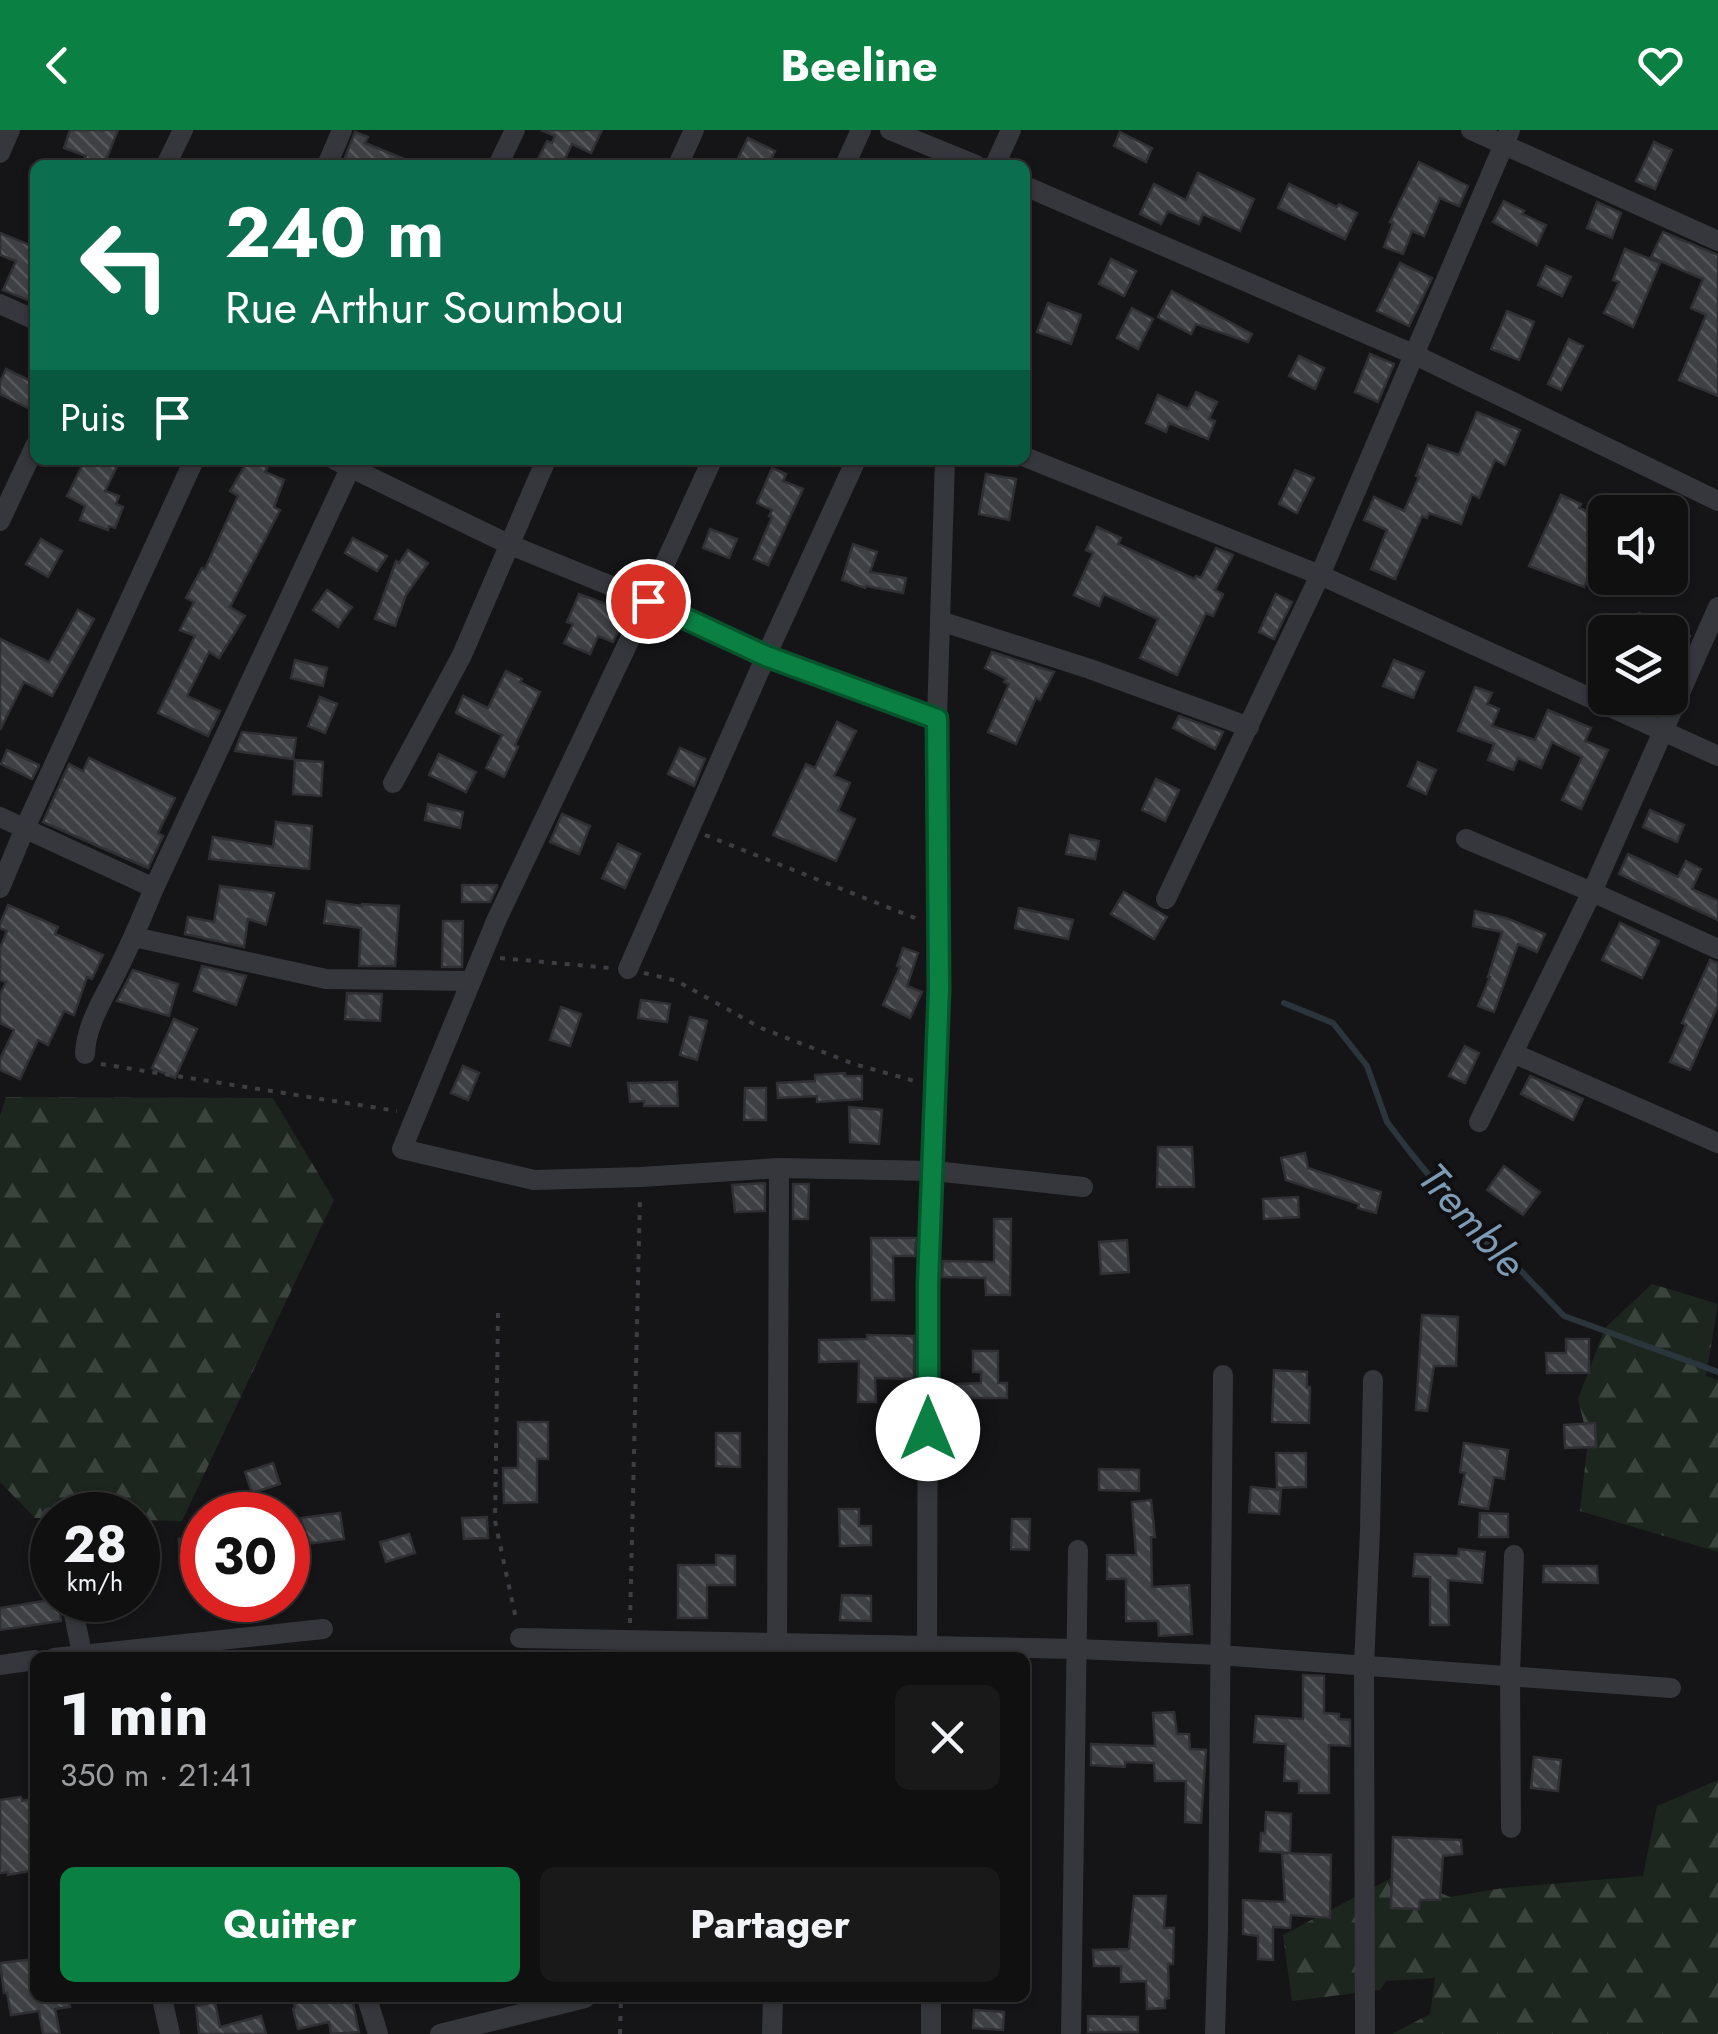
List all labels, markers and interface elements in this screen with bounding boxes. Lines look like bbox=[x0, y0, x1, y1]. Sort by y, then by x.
text: Beeline bbox=[780, 33, 938, 98]
icon: back bbox=[30, 38, 85, 93]
icon: heart bbox=[1633, 38, 1688, 93]
text: 240 m bbox=[225, 182, 445, 283]
icon: left bbox=[60, 200, 190, 330]
text: Rue Arthur Soumbou bbox=[225, 275, 624, 340]
text: Puis bbox=[60, 390, 125, 445]
icon: arrive bbox=[145, 390, 200, 445]
map controls bbox=[1588, 495, 1688, 715]
button: sound bbox=[1588, 495, 1688, 595]
pin bbox=[606, 559, 691, 644]
icon: arrive bbox=[621, 574, 676, 629]
button: layers bbox=[1588, 615, 1688, 715]
water label: Tremble bbox=[1404, 1149, 1540, 1291]
position arrow bbox=[876, 1377, 980, 1481]
speed limit sign: 30 bbox=[180, 1492, 310, 1622]
text: 28 bbox=[63, 1508, 127, 1581]
text: km/h bbox=[67, 1564, 123, 1600]
text: 1 min bbox=[60, 1671, 209, 1758]
button: close bbox=[895, 1685, 1000, 1790]
text: 350 m · 21:41 bbox=[60, 1752, 253, 1798]
button: Quitter bbox=[60, 1867, 520, 1982]
button: Partager bbox=[540, 1867, 1000, 1982]

